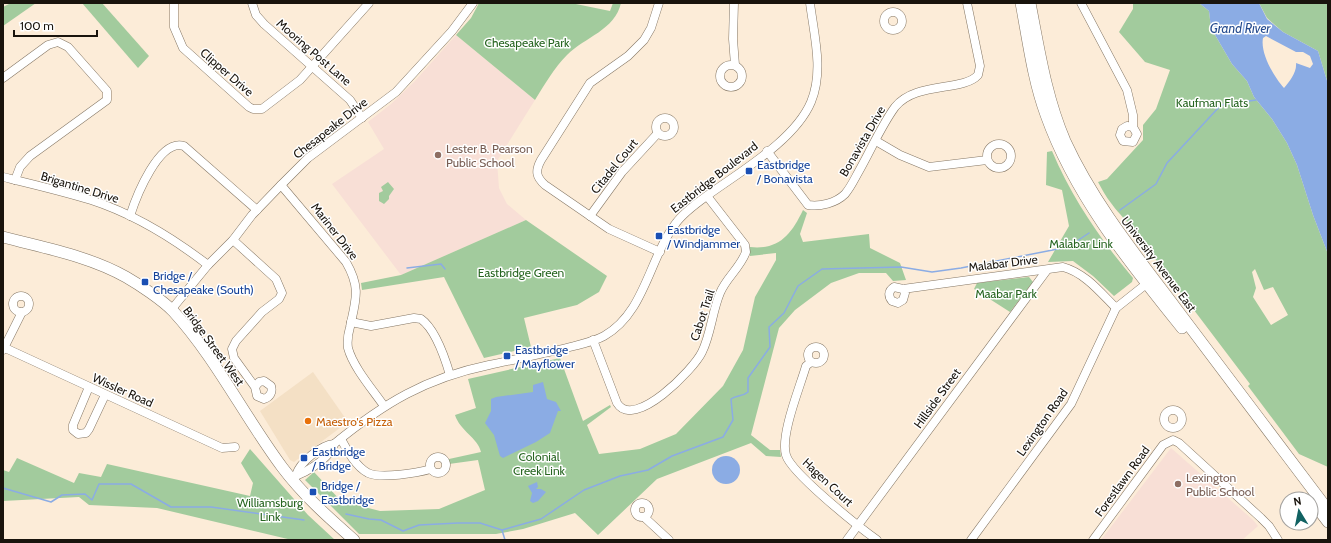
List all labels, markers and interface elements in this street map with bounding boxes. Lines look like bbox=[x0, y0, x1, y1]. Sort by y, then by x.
scale bar bbox=[14, 12, 97, 38]
street label: Mooring Post Lane bbox=[274, 15, 354, 89]
text: 100 m bbox=[20, 18, 54, 33]
water label: Grand River bbox=[1210, 20, 1271, 36]
park label: Chesapeake Park bbox=[485, 35, 570, 50]
street label: Clipper Drive bbox=[197, 45, 257, 99]
street label: Chesapeake Drive bbox=[290, 94, 370, 162]
park label: Kaufman Flats bbox=[1176, 95, 1248, 110]
street label: Bonavista Drive bbox=[836, 103, 888, 179]
street label: Citadel Court bbox=[587, 135, 641, 197]
street label: Eastbridge Boulevard bbox=[667, 138, 761, 216]
place label: Lester B. Pearson Public School bbox=[446, 141, 533, 170]
marker: Lester B. Pearson Public School bbox=[433, 150, 443, 160]
place label: Eastbridge / Bonavista bbox=[756, 157, 813, 186]
marker: Eastbridge / Bonavista bbox=[744, 166, 754, 176]
street label: Brigantine Drive bbox=[39, 168, 121, 206]
street label: Mariner Drive bbox=[308, 200, 362, 262]
street label: University Avenue East bbox=[1118, 213, 1200, 315]
place label: Eastbridge / Windjammer bbox=[666, 222, 740, 251]
marker: Eastbridge / Windjammer bbox=[654, 231, 664, 241]
park label: Malabar Link bbox=[1049, 236, 1113, 251]
street label: Malabar Drive bbox=[967, 251, 1039, 275]
park label: Eastbridge Green bbox=[478, 265, 565, 280]
place label: Bridge / Chesapeake (South) bbox=[153, 268, 254, 297]
marker: Bridge / Chesapeake (South) bbox=[140, 277, 150, 287]
park label: Maabar Park bbox=[975, 286, 1037, 301]
street label: Cabot Trail bbox=[687, 287, 717, 343]
street label: Bridge Street West bbox=[180, 303, 248, 389]
place label: Eastbridge / Mayflower bbox=[514, 342, 575, 371]
marker: Eastbridge / Mayflower bbox=[502, 351, 512, 361]
street label: Hillside Street bbox=[910, 365, 964, 431]
street label: Wissler Road bbox=[90, 370, 156, 410]
street label: Lexington Road bbox=[1013, 385, 1071, 459]
place label: Maestro's Pizza bbox=[316, 414, 393, 429]
marker: Maestro's Pizza bbox=[303, 416, 313, 426]
street label: Forestlawn Road bbox=[1091, 443, 1153, 519]
place label: Eastbridge / Bridge bbox=[311, 444, 365, 473]
park label: Colonial Creek Link bbox=[513, 449, 566, 478]
marker: Eastbridge / Bridge bbox=[299, 453, 309, 463]
street label: Hagen Court bbox=[800, 455, 856, 509]
place label: Lexington Public School bbox=[1186, 470, 1254, 499]
place label: Bridge / Eastbridge bbox=[321, 478, 374, 507]
marker: Lexington Public School bbox=[1173, 479, 1183, 489]
marker: Bridge / Eastbridge bbox=[308, 487, 318, 497]
north arrow bbox=[1279, 491, 1319, 531]
text: N bbox=[1292, 494, 1302, 509]
park label: Williamsburg Link bbox=[237, 495, 304, 524]

